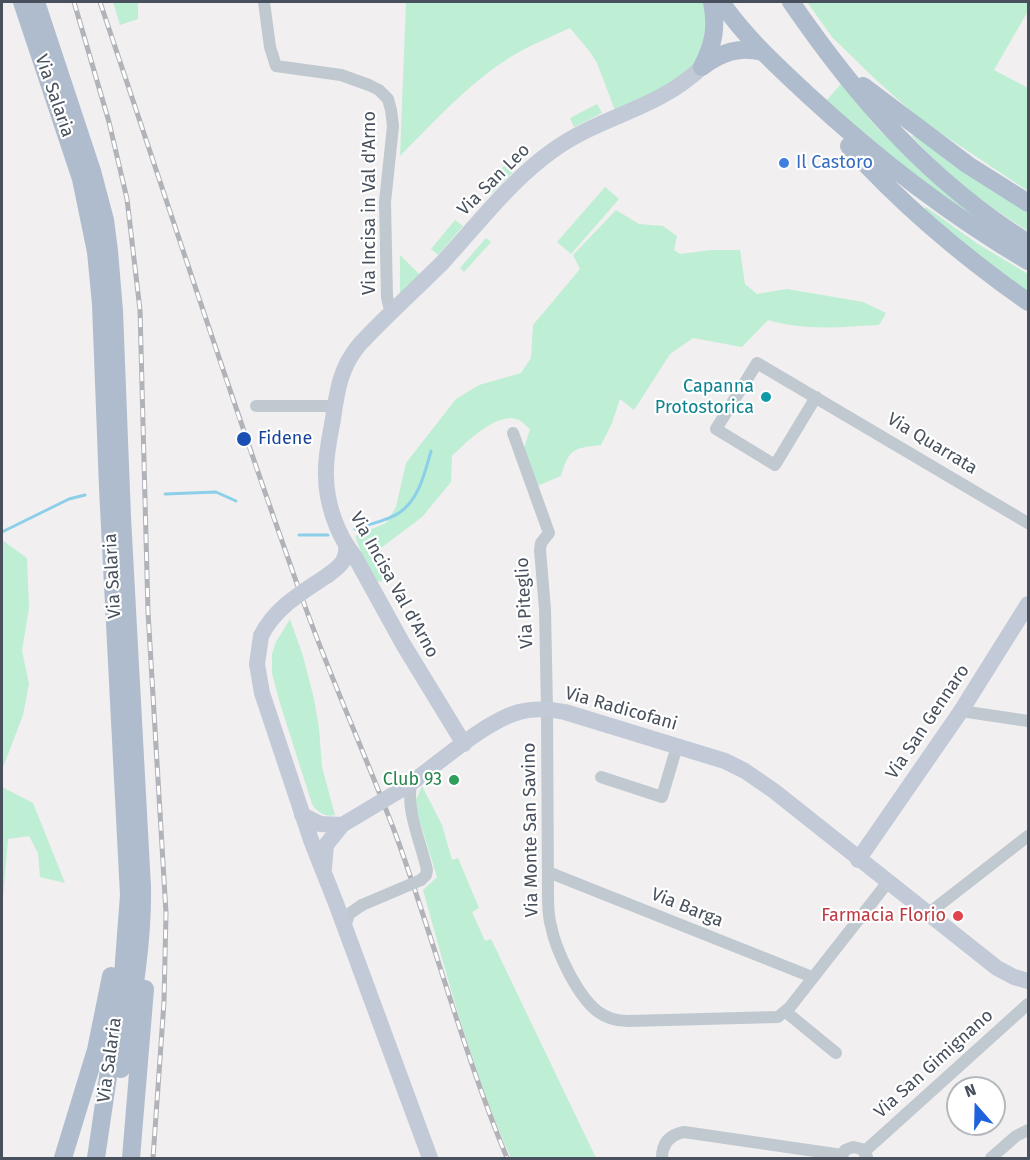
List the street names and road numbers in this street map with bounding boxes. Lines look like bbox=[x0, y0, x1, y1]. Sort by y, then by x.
street label: Via Salaria bbox=[30, 52, 78, 140]
street label: Via Incisa in Val d'Arno bbox=[359, 111, 381, 295]
street label: Via San Leo bbox=[453, 139, 535, 221]
street label: Via Quarrata bbox=[883, 409, 981, 479]
street label: Via Incisa Val d'Arno bbox=[345, 508, 443, 662]
street label: Via Salaria bbox=[100, 533, 126, 619]
street label: Via Piteglio bbox=[512, 557, 538, 649]
street label: Via San Gennaro bbox=[882, 661, 974, 783]
street label: Via Radicofani bbox=[562, 683, 680, 735]
street label: Via Monte San Savino bbox=[519, 742, 543, 918]
street label: Via Barga bbox=[648, 884, 726, 932]
street label: Via San Gimignano bbox=[870, 1005, 998, 1123]
street label: Via Salaria bbox=[93, 1016, 127, 1104]

